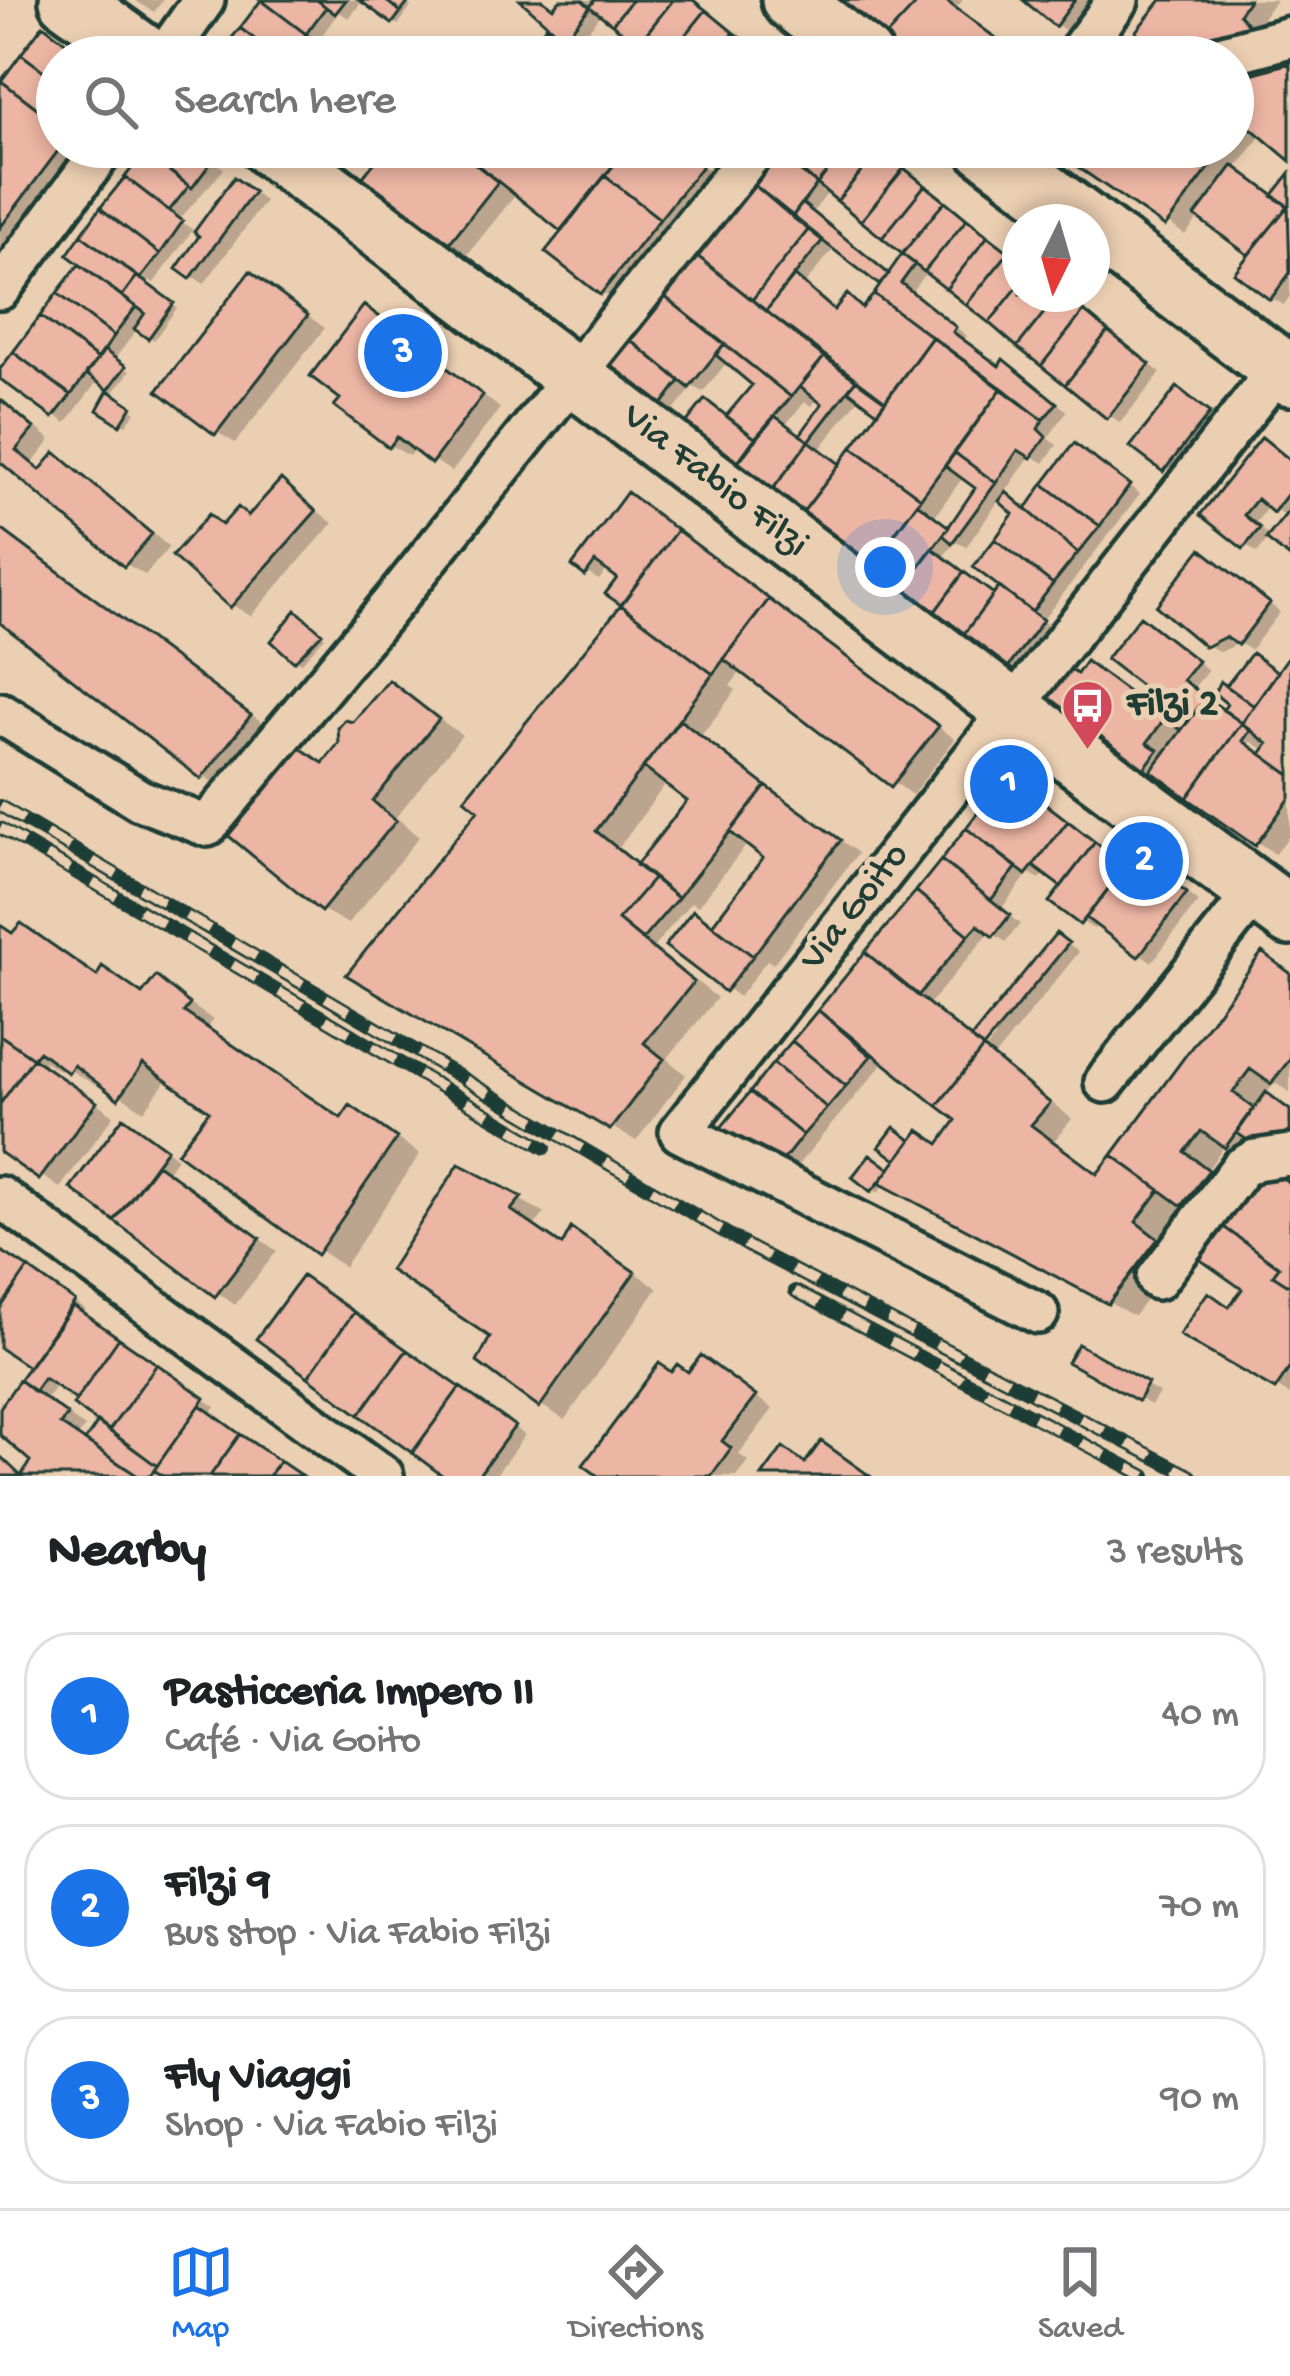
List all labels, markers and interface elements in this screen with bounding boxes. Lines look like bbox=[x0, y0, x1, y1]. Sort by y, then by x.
search box bbox=[36, 36, 1254, 168]
icon: search bbox=[78, 69, 144, 135]
text: Search here bbox=[174, 76, 396, 129]
north arrow bbox=[1002, 204, 1110, 312]
pin: 3 bbox=[364, 308, 442, 398]
street label: Via Fabio Filzi bbox=[611, 394, 816, 569]
your location bbox=[855, 537, 915, 597]
bus stop icon: Filzi 2 bbox=[1060, 678, 1116, 752]
place label: Filzi 2 bbox=[1126, 683, 1218, 729]
pin: 1 bbox=[970, 739, 1048, 829]
pin: 2 bbox=[1105, 816, 1183, 906]
street label: Via Goito bbox=[791, 835, 920, 982]
text: Nearby bbox=[48, 1524, 206, 1584]
text: 3 results bbox=[1107, 1531, 1242, 1577]
text: Pasticceria Impero II bbox=[165, 1667, 534, 1720]
text: 1 bbox=[82, 1693, 98, 1739]
text: 40 m bbox=[1161, 1693, 1239, 1739]
text: Café · Via Goito bbox=[165, 1720, 421, 1766]
text: Filzi 9 bbox=[165, 1859, 271, 1912]
text: 2 bbox=[80, 1885, 100, 1931]
text: 70 m bbox=[1160, 1885, 1239, 1931]
text: Bus stop · Via Fabio Filzi bbox=[165, 1912, 551, 1958]
text: Fly Viaggi bbox=[165, 2051, 351, 2104]
text: 3 bbox=[80, 2077, 100, 2123]
text: 90 m bbox=[1160, 2077, 1239, 2123]
text: Shop · Via Fabio Filzi bbox=[165, 2104, 498, 2150]
tab: Map bbox=[168, 2239, 234, 2349]
tab: Directions bbox=[569, 2239, 703, 2349]
tab: Saved bbox=[1038, 2239, 1122, 2349]

